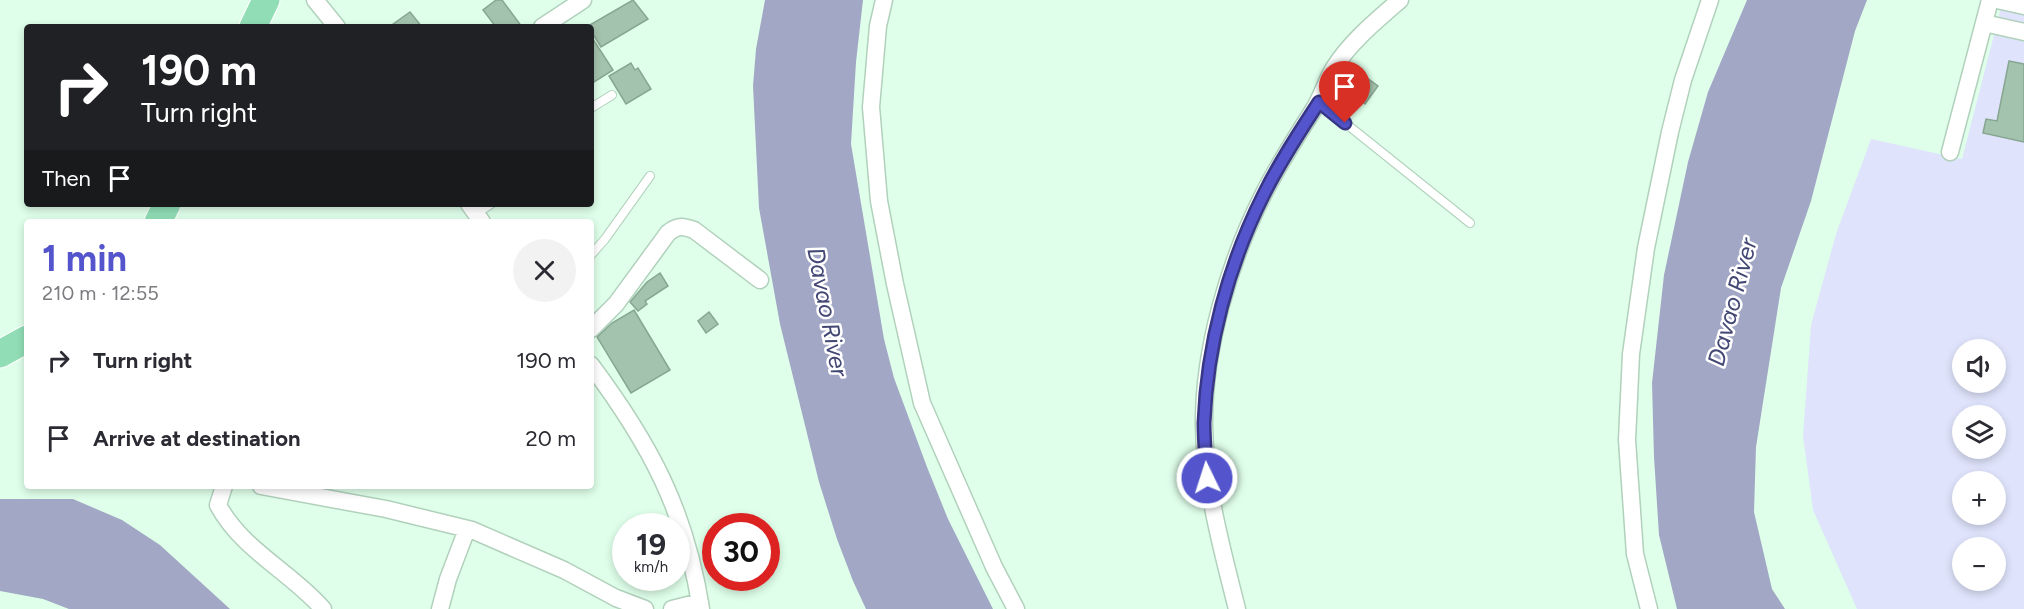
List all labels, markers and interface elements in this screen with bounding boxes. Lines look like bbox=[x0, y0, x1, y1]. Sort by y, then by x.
text: 190 m bbox=[141, 45, 257, 96]
icon: right bbox=[42, 48, 120, 126]
pin bbox=[1319, 61, 1370, 123]
icon: arrive bbox=[1328, 70, 1361, 103]
text: Turn right bbox=[141, 96, 257, 129]
icon: arrive bbox=[103, 162, 136, 195]
text: Then bbox=[42, 165, 91, 192]
water label: Davao River bbox=[1701, 234, 1763, 369]
text: 1 min bbox=[42, 237, 127, 280]
button: close bbox=[513, 239, 576, 302]
water label: Davao River bbox=[801, 245, 855, 380]
text: 210 m · 12:55 bbox=[42, 281, 159, 305]
map controls bbox=[1952, 339, 2006, 591]
button: sound bbox=[1952, 339, 2006, 393]
icon: right bbox=[42, 344, 75, 377]
text: Turn right bbox=[93, 347, 192, 374]
text: 190 m bbox=[516, 347, 576, 374]
button: layers bbox=[1952, 405, 2006, 459]
icon: arrive bbox=[42, 422, 75, 455]
text: Arrive at destination bbox=[93, 425, 301, 452]
text: 20 m bbox=[525, 425, 576, 452]
position arrow bbox=[1175, 446, 1239, 510]
button: + bbox=[1952, 471, 2006, 525]
speed limit sign: 30 bbox=[702, 513, 780, 591]
text: 19 bbox=[636, 526, 666, 563]
button: − bbox=[1952, 537, 2006, 591]
text: km/h bbox=[634, 558, 668, 576]

